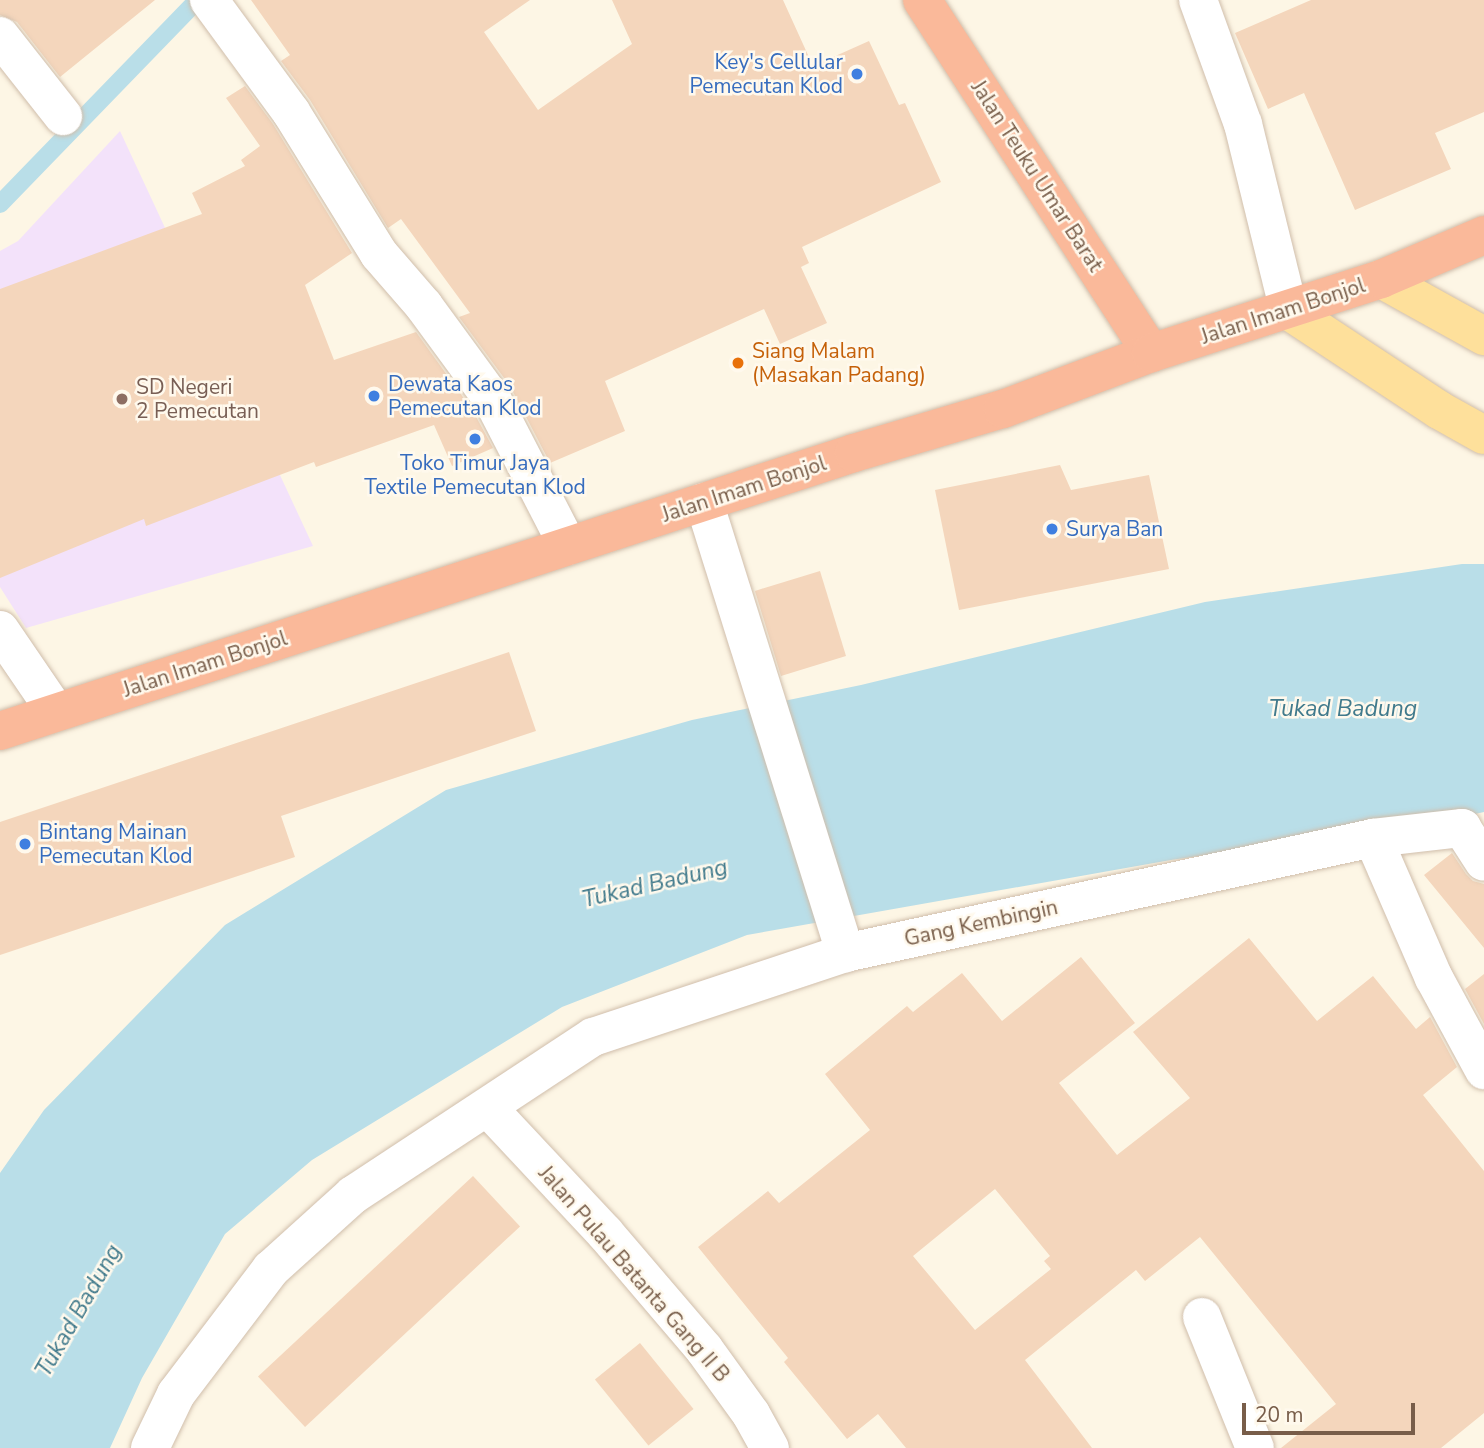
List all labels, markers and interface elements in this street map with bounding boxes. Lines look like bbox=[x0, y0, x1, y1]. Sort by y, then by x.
place label: Key's Cellular Pemecutan Klod bbox=[689, 49, 843, 99]
marker: Key's Cellular Pemecutan Klod bbox=[849, 66, 865, 82]
street label: Jalan Teuku Umar Barat bbox=[966, 76, 1108, 276]
street label: Jalan Imam Bonjol bbox=[1198, 273, 1368, 349]
place label: Siang Malam (Masakan Padang) bbox=[752, 338, 926, 388]
marker: Siang Malam (Masakan Padang) bbox=[730, 355, 746, 371]
place label: Dewata Kaos Pemecutan Klod bbox=[388, 371, 542, 421]
place label: SD Negeri 2 Pemecutan bbox=[136, 374, 259, 424]
marker: Dewata Kaos Pemecutan Klod bbox=[366, 388, 382, 404]
marker: SD Negeri 2 Pemecutan bbox=[114, 391, 130, 407]
marker: Toko Timur Jaya Textile Pemecutan Klod bbox=[467, 431, 483, 447]
place label: Toko Timur Jaya Textile Pemecutan Klod bbox=[364, 450, 586, 500]
street label: Jalan Imam Bonjol bbox=[659, 451, 829, 527]
place label: Surya Ban bbox=[1066, 516, 1163, 542]
marker: Surya Ban bbox=[1044, 521, 1060, 537]
street label: Jalan Imam Bonjol bbox=[120, 626, 290, 702]
water label: Tukad Badung bbox=[1269, 695, 1417, 723]
place label: Bintang Mainan Pemecutan Klod bbox=[39, 819, 193, 869]
marker: Bintang Mainan Pemecutan Klod bbox=[17, 836, 33, 852]
water label: Tukad Badung bbox=[580, 854, 730, 914]
street label: Gang Kembingin bbox=[902, 894, 1060, 952]
street label: Jalan Pulau Batanta Gang II B bbox=[533, 1161, 735, 1387]
water label: Tukad Badung bbox=[30, 1240, 128, 1382]
scale bar bbox=[1246, 1388, 1419, 1432]
text: 20 m bbox=[1255, 1401, 1304, 1429]

